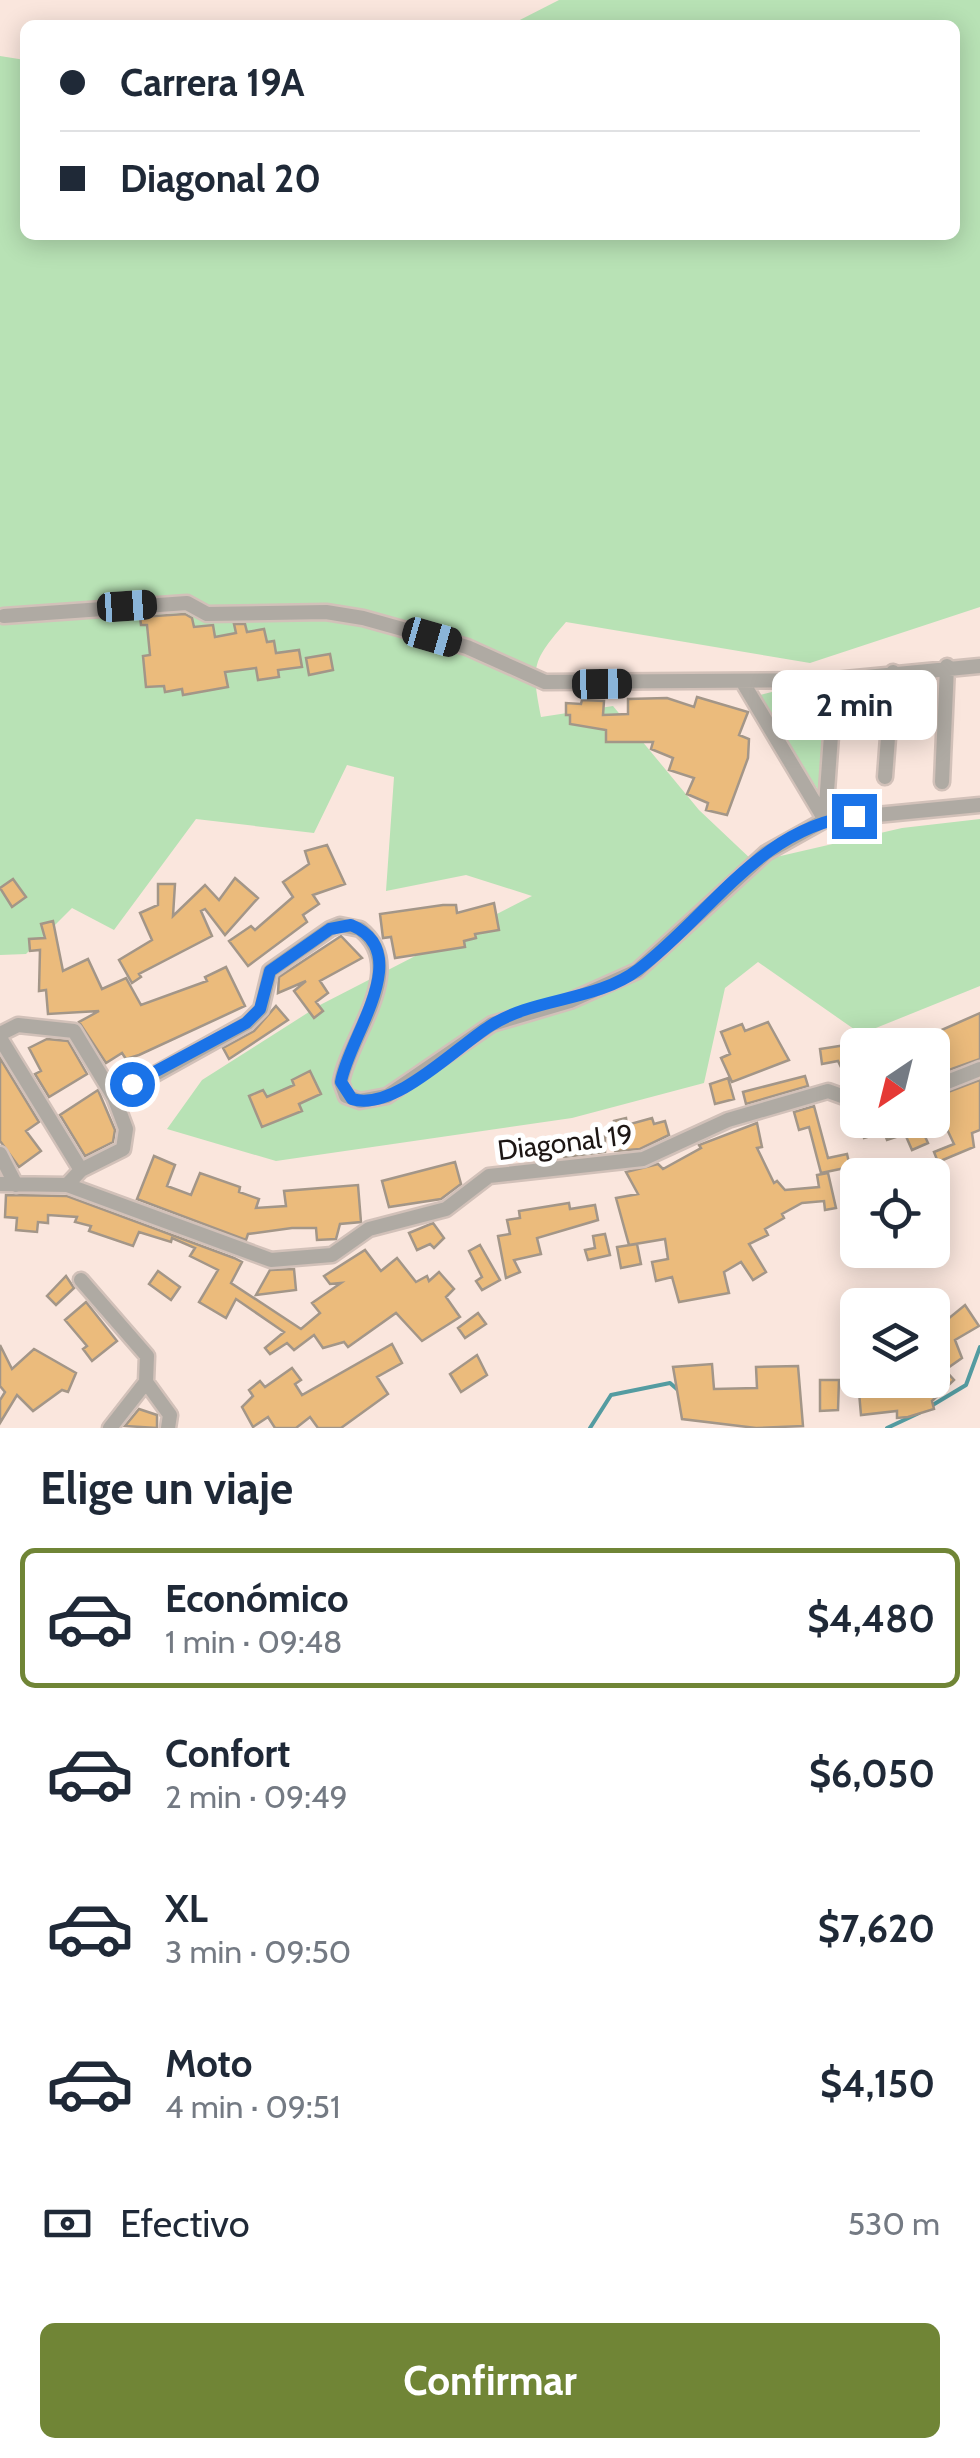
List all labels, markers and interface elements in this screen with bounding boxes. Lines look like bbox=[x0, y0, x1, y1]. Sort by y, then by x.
text: Carrera 19A bbox=[120, 59, 304, 106]
text: Diagonal 20 bbox=[120, 155, 321, 202]
car bbox=[96, 589, 158, 623]
car bbox=[399, 614, 465, 660]
car bbox=[572, 668, 632, 700]
callout: 2 min bbox=[772, 671, 936, 741]
text: 2 min bbox=[816, 685, 893, 724]
route end bbox=[832, 794, 877, 839]
north arrow bbox=[840, 1028, 950, 1138]
map controls bbox=[840, 1028, 950, 1398]
route start bbox=[110, 1062, 155, 1107]
street label: Diagonal 19 bbox=[495, 1117, 635, 1167]
button: locate bbox=[840, 1158, 950, 1268]
button: layers bbox=[840, 1288, 950, 1398]
text: Elige un viaje bbox=[40, 1461, 293, 1515]
icon: car bbox=[45, 1573, 135, 1663]
text: Económico bbox=[165, 1575, 349, 1622]
text: $4,480 bbox=[807, 1595, 935, 1642]
text: 1 min · 09:48 bbox=[165, 1622, 342, 1661]
icon: car bbox=[45, 1728, 135, 1818]
text: Confort bbox=[165, 1730, 290, 1777]
text: $6,050 bbox=[809, 1750, 935, 1797]
text: 2 min · 09:49 bbox=[165, 1777, 348, 1816]
icon: car bbox=[45, 1883, 135, 1973]
text: XL bbox=[165, 1885, 208, 1932]
text: $7,620 bbox=[818, 1905, 935, 1952]
text: 3 min · 09:50 bbox=[165, 1932, 351, 1971]
icon: car bbox=[45, 2038, 135, 2128]
text: Moto bbox=[165, 2040, 252, 2087]
text: $4,150 bbox=[820, 2060, 935, 2107]
text: 4 min · 09:51 bbox=[165, 2087, 340, 2126]
icon: cash bbox=[40, 2196, 95, 2251]
text: Efectivo bbox=[120, 2200, 250, 2247]
text: 530 m bbox=[848, 2204, 940, 2243]
button: Confirmar bbox=[40, 2323, 940, 2438]

